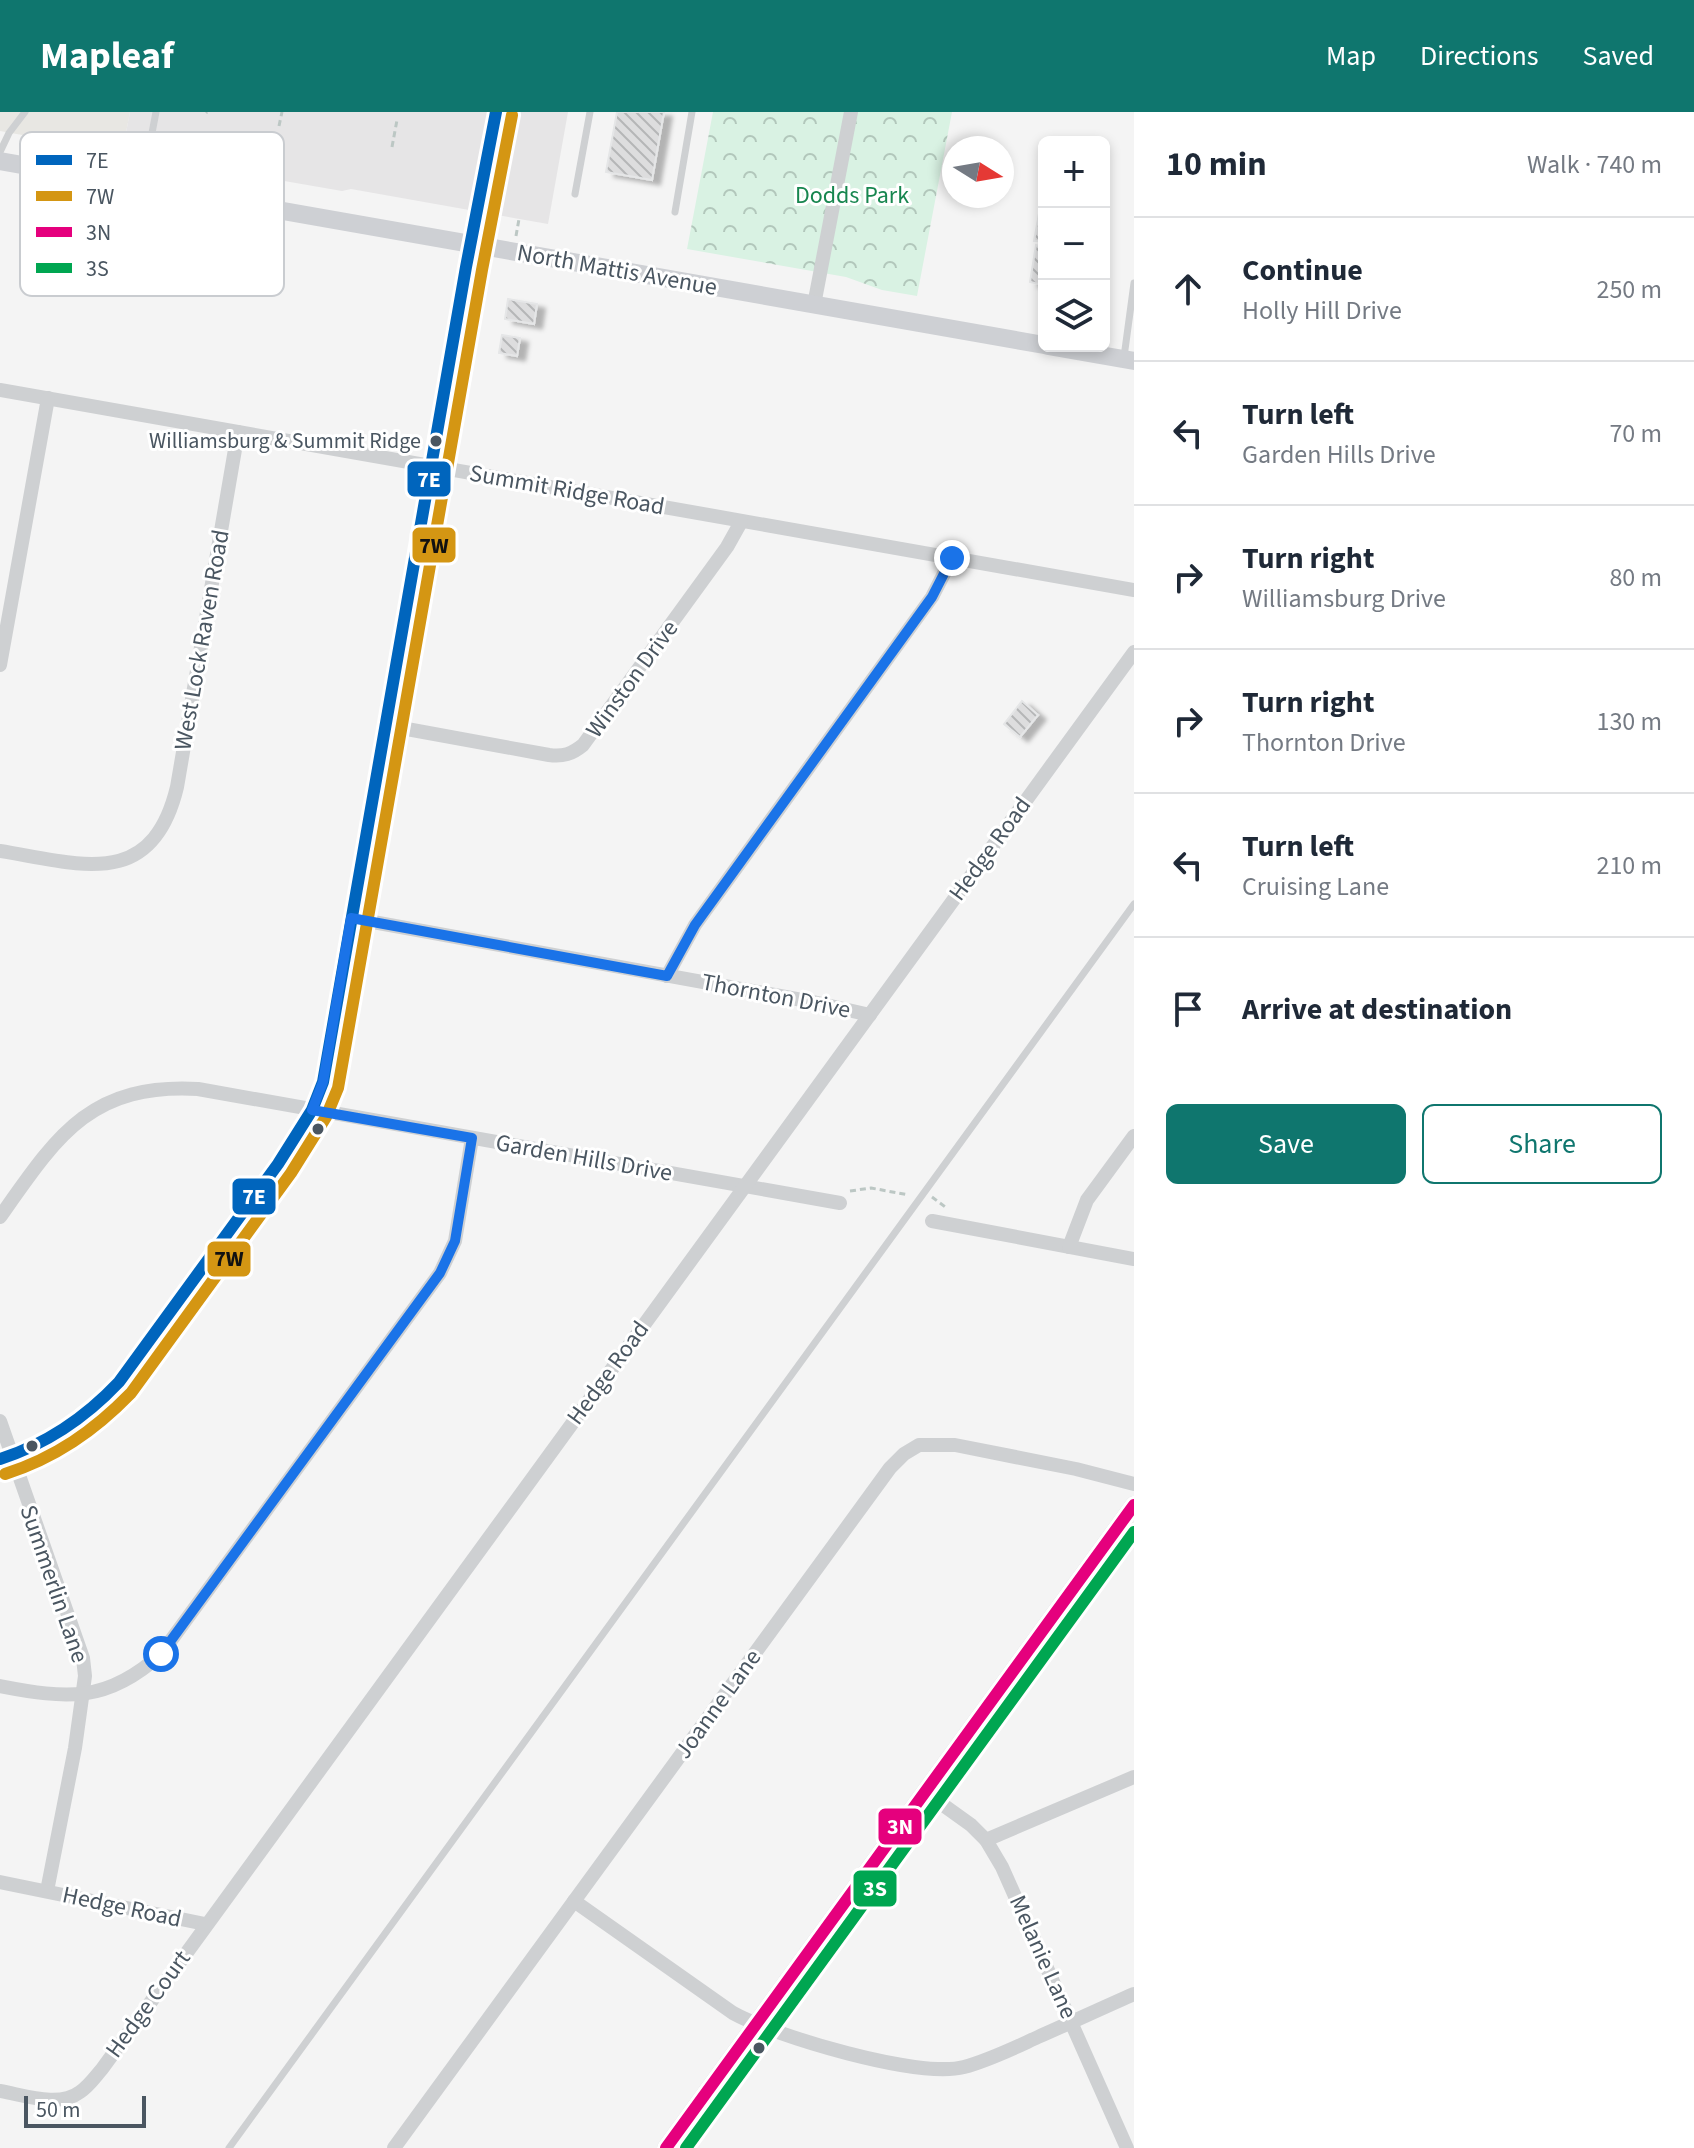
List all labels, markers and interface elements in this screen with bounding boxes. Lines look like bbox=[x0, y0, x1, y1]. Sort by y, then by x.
text: Mapleaf bbox=[40, 29, 174, 83]
text: Map bbox=[1326, 36, 1376, 76]
text: Directions bbox=[1420, 36, 1539, 76]
text: Saved bbox=[1583, 36, 1654, 76]
legend bbox=[20, 132, 284, 296]
north arrow bbox=[942, 136, 1014, 208]
map controls bbox=[1038, 136, 1110, 352]
button: + bbox=[1038, 136, 1110, 208]
text: 10 min bbox=[1166, 140, 1267, 189]
text: 7E bbox=[86, 145, 109, 177]
text: Walk · 740 m bbox=[1527, 146, 1662, 183]
park label: Dodds Park bbox=[795, 178, 909, 213]
text: 7W bbox=[86, 181, 114, 213]
button: − bbox=[1038, 208, 1110, 280]
text: 3N bbox=[86, 217, 111, 249]
street label: North Mattis Avenue bbox=[514, 235, 720, 305]
text: Continue bbox=[1242, 249, 1363, 292]
text: 3S bbox=[86, 253, 109, 285]
icon: ahead bbox=[1166, 267, 1210, 311]
text: 250 m bbox=[1596, 271, 1662, 308]
button: layers bbox=[1038, 280, 1110, 352]
text: Holly Hill Drive bbox=[1242, 292, 1402, 329]
text: Turn left bbox=[1242, 393, 1354, 436]
icon: left bbox=[1166, 411, 1210, 455]
text: 70 m bbox=[1609, 415, 1662, 452]
place label: Williamsburg & Summit Ridge bbox=[149, 425, 421, 457]
marker: Williamsburg & Summit Ridge bbox=[428, 433, 444, 449]
text: Garden Hills Drive bbox=[1242, 436, 1436, 473]
street label: Summit Ridge Road bbox=[467, 456, 667, 524]
line badge: 7E bbox=[406, 460, 452, 498]
text: 7E bbox=[417, 464, 441, 496]
line badge: 7W bbox=[411, 526, 457, 564]
street label: West Lock Raven Road bbox=[165, 527, 239, 753]
text: 7W bbox=[419, 530, 449, 562]
text: Turn right bbox=[1242, 537, 1374, 580]
route end bbox=[934, 540, 970, 576]
icon: right bbox=[1166, 555, 1210, 599]
text: 80 m bbox=[1609, 559, 1662, 596]
text: Williamsburg Drive bbox=[1242, 580, 1446, 617]
street label: Winston Drive bbox=[577, 613, 687, 745]
text: Turn right bbox=[1242, 681, 1374, 724]
icon: right bbox=[1166, 699, 1210, 743]
text: 130 m bbox=[1596, 703, 1662, 740]
text: Thornton Drive bbox=[1242, 724, 1406, 761]
street label: Hedge Road bbox=[940, 790, 1040, 908]
text: Turn left bbox=[1242, 825, 1354, 868]
icon: left bbox=[1166, 843, 1210, 887]
text: 210 m bbox=[1596, 847, 1662, 884]
text: Cruising Lane bbox=[1242, 868, 1389, 905]
street label: Thornton Drive bbox=[698, 964, 854, 1028]
icon: arrive bbox=[1166, 987, 1210, 1031]
text: Arrive at destination bbox=[1242, 988, 1512, 1031]
button: Save bbox=[1166, 1104, 1406, 1184]
button: Share bbox=[1422, 1104, 1662, 1184]
unlabelled marker bbox=[310, 1121, 326, 1137]
street label: Garden Hills Drive bbox=[493, 1125, 675, 1191]
line badge: 7E bbox=[231, 1177, 277, 1216]
text: 7E bbox=[242, 1181, 266, 1213]
line badge: 7W bbox=[206, 1240, 252, 1278]
text: 7W bbox=[214, 1243, 244, 1275]
street label: Hedge Road bbox=[558, 1314, 658, 1432]
unlabelled marker bbox=[24, 1438, 40, 1454]
street label: Summerlin Lane bbox=[11, 1500, 97, 1668]
route start bbox=[143, 1636, 179, 1672]
street label: Joanne Lane bbox=[666, 1642, 770, 1766]
line badge: 3N bbox=[877, 1807, 923, 1846]
text: 3N bbox=[887, 1811, 913, 1843]
line badge: 3S bbox=[852, 1869, 898, 1908]
text: 3S bbox=[863, 1873, 887, 1905]
street label: Hedge Road bbox=[59, 1877, 185, 1937]
street label: Melanie Lane bbox=[1000, 1890, 1086, 2024]
street label: Hedge Court bbox=[97, 1943, 199, 2065]
unlabelled marker bbox=[751, 2040, 767, 2056]
scale bar bbox=[24, 2092, 146, 2128]
text: 50 m bbox=[36, 2094, 81, 2126]

